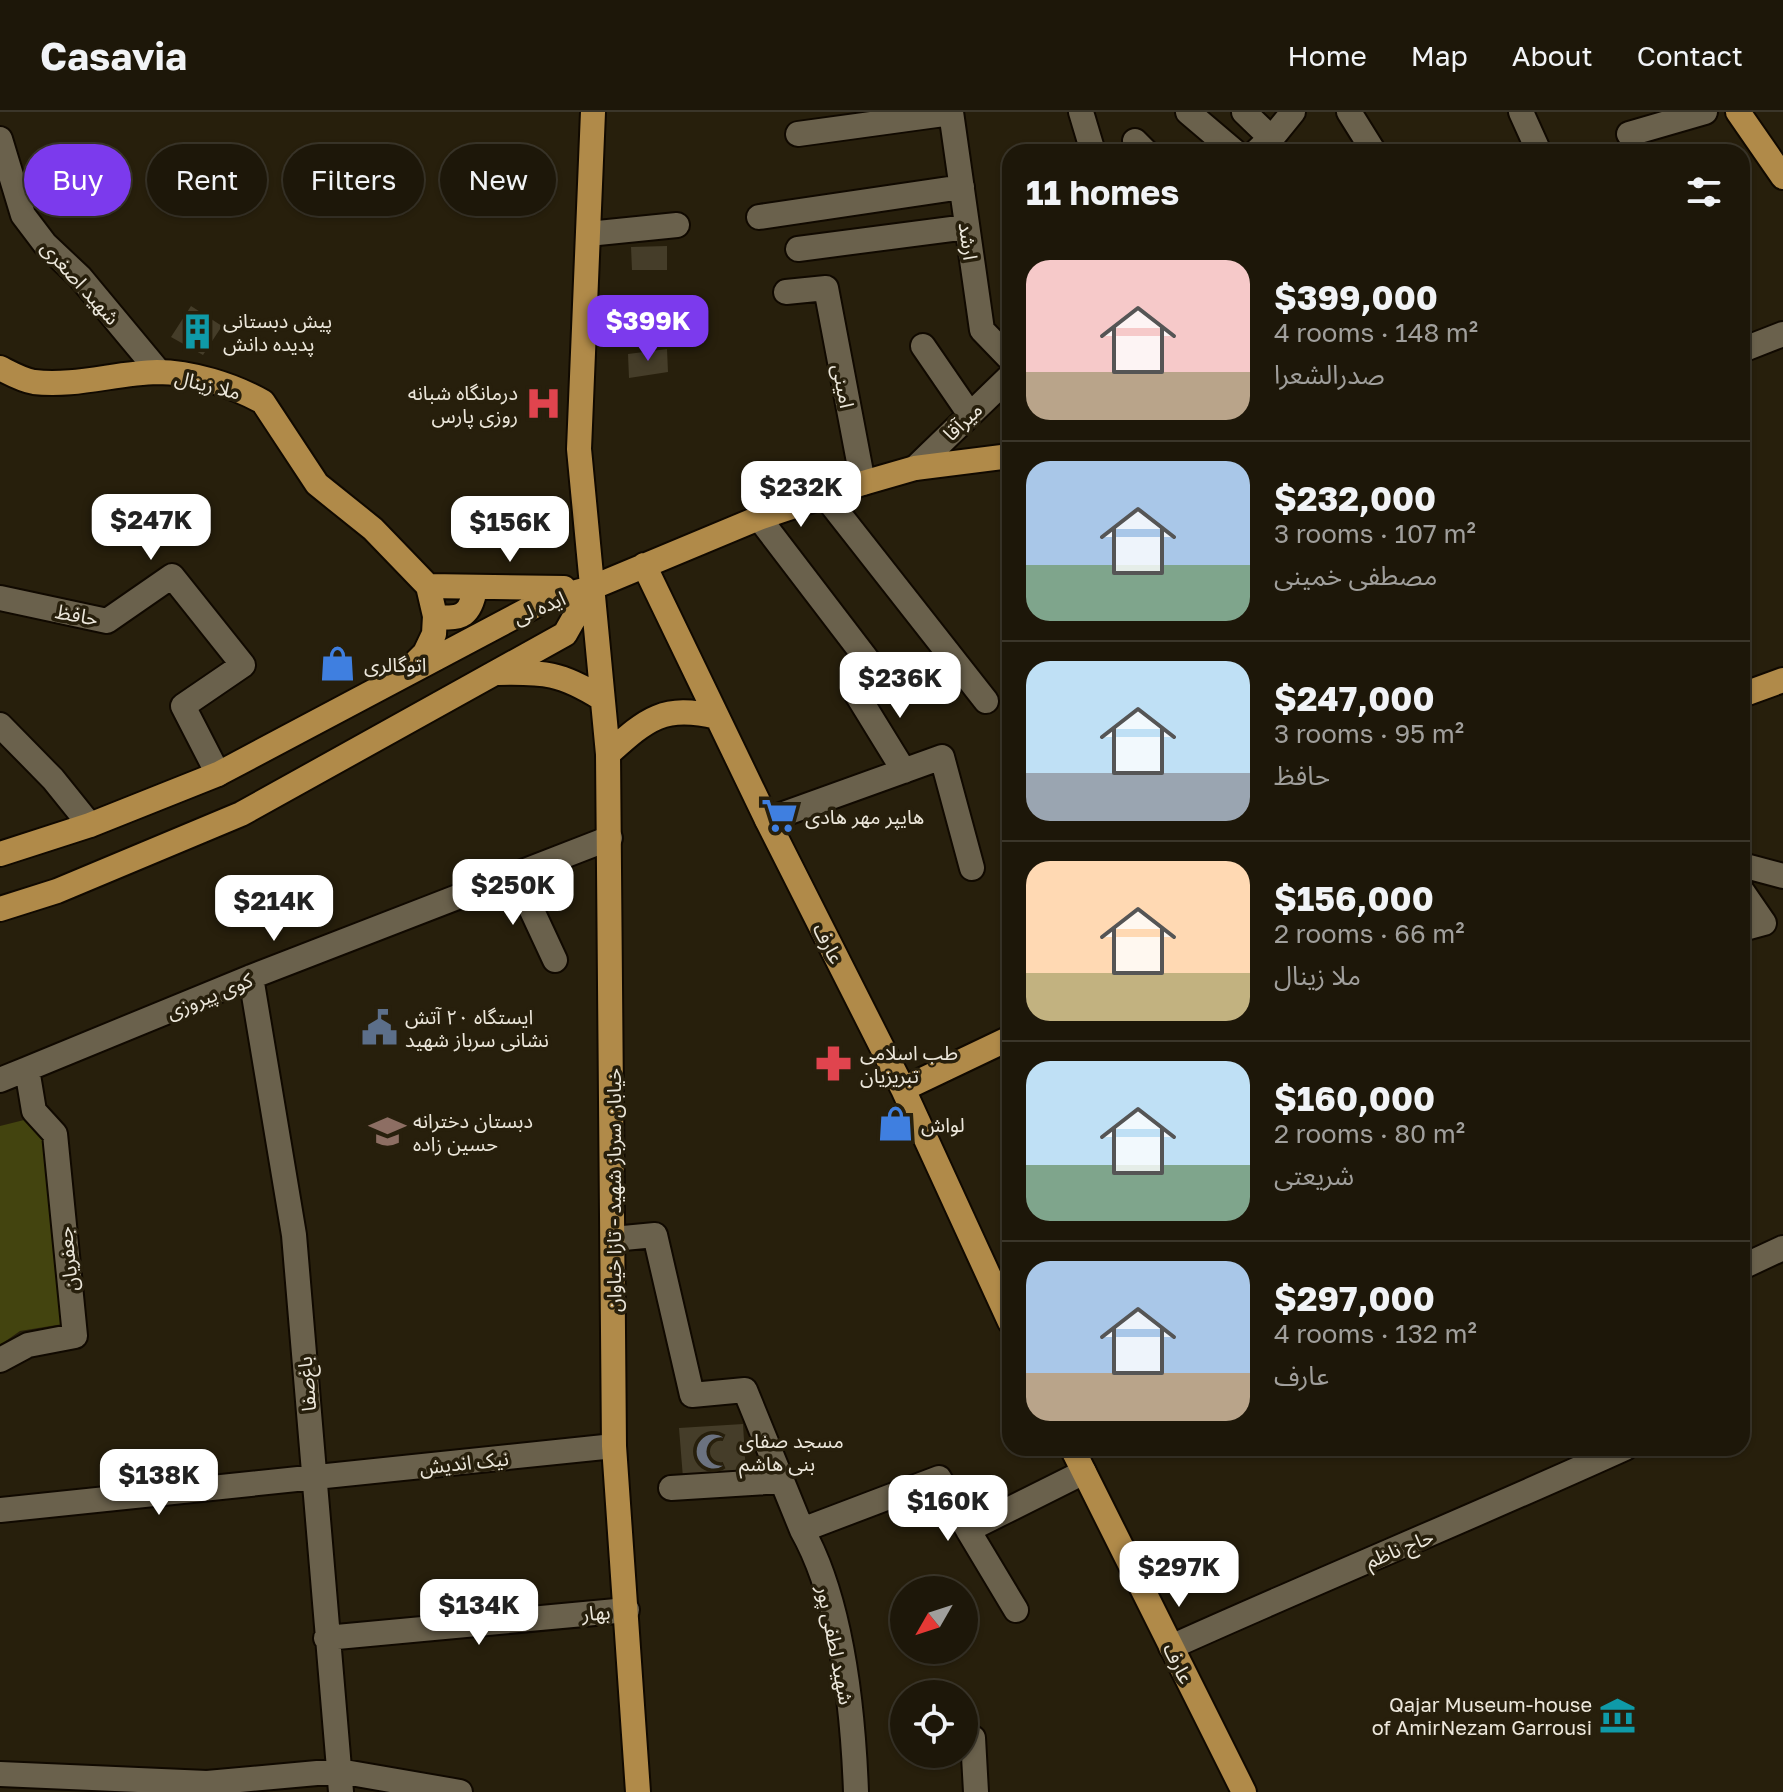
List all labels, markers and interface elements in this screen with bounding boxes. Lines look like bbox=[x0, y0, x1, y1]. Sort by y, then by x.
text: Casavia bbox=[40, 33, 187, 78]
text: Home bbox=[1288, 39, 1367, 72]
text: Map bbox=[1411, 39, 1468, 72]
text: About bbox=[1512, 39, 1593, 72]
text: Contact bbox=[1637, 39, 1743, 72]
chip: Buy bbox=[24, 144, 131, 216]
chip: Rent bbox=[147, 144, 267, 216]
chip: Filters bbox=[283, 144, 424, 216]
chip: New bbox=[440, 144, 556, 216]
icon: filters bbox=[1682, 170, 1726, 214]
text: 11 homes bbox=[1026, 172, 1179, 212]
street label: ارشد bbox=[953, 221, 984, 262]
street label: شهید اصغری bbox=[36, 235, 125, 330]
text: $399,000 bbox=[1274, 277, 1438, 317]
icon: home bbox=[1090, 292, 1186, 388]
pin: $399K bbox=[592, 295, 704, 363]
text: $399K bbox=[605, 305, 691, 336]
place label: پیش دبستانی پدیده دانش bbox=[223, 308, 332, 357]
building icon: پیش دبستانی پدیده دانش bbox=[178, 312, 216, 350]
text: 4 rooms · 148 m² bbox=[1274, 317, 1478, 348]
text: صدرالشعرا bbox=[1274, 359, 1385, 390]
street label: امینی bbox=[827, 362, 860, 410]
street label: ملا زینال bbox=[172, 364, 243, 405]
place label: درمانگاه شبانه روزی پارس bbox=[408, 380, 518, 429]
hospital icon: درمانگاه شبانه روزی پارس bbox=[525, 384, 563, 422]
street label: میرآقا bbox=[938, 397, 987, 446]
pin: $232K bbox=[745, 461, 857, 529]
text: $232K bbox=[759, 471, 843, 502]
text: $232,000 bbox=[1274, 478, 1436, 518]
icon: home bbox=[1090, 493, 1186, 589]
pin: $247K bbox=[95, 494, 207, 562]
pin: $156K bbox=[454, 496, 566, 564]
text: $247K bbox=[110, 504, 192, 535]
text: $156K bbox=[469, 506, 551, 537]
text: 3 rooms · 107 m² bbox=[1274, 518, 1476, 549]
text: مصطفی خمینی bbox=[1274, 560, 1437, 591]
street label: ایده لى bbox=[509, 585, 569, 630]
street label: حافظ bbox=[54, 598, 100, 630]
shop icon: اتوگالری bbox=[319, 645, 357, 683]
place label: اتوگالری bbox=[364, 652, 427, 677]
pin: $236K bbox=[844, 652, 956, 720]
text: $236K bbox=[858, 662, 942, 693]
text: $247,000 bbox=[1274, 678, 1434, 718]
icon: home bbox=[1090, 693, 1186, 789]
text: 3 rooms · 95 m² bbox=[1274, 718, 1464, 749]
text: حافظ bbox=[1274, 760, 1330, 791]
supermarket icon: هایپر مهر هادی bbox=[760, 797, 798, 835]
place label: هایپر مهر هادی bbox=[805, 804, 924, 830]
pin: $250K bbox=[457, 859, 569, 927]
text: $250K bbox=[471, 869, 555, 900]
pin: $214K bbox=[218, 875, 330, 943]
text: $156,000 bbox=[1274, 878, 1434, 918]
text: $214K bbox=[233, 885, 315, 916]
icon: home bbox=[1090, 893, 1186, 989]
text: 2 rooms · 66 m² bbox=[1274, 918, 1465, 949]
street label: عارف bbox=[808, 919, 849, 968]
text: ملا زینال bbox=[1274, 960, 1361, 991]
street label: کوی پیروزی bbox=[162, 967, 257, 1025]
place label: ایستگاه ۲۰ آتش نشانی سرباز شهید bbox=[405, 1004, 549, 1052]
public building icon: ایستگاه ۲۰ آتش نشانی سرباز شهید bbox=[360, 1008, 398, 1046]
place label: طب اسلامی تبریزیان bbox=[860, 1040, 958, 1088]
pharmacy icon: طب اسلامی تبریزیان bbox=[815, 1045, 853, 1083]
street label: خیابان سرباز شهید - تازا خیاوان bbox=[601, 1068, 626, 1312]
text: $160,000 bbox=[1274, 1078, 1435, 1118]
icon: home bbox=[1090, 1093, 1186, 1189]
shop icon: لواش bbox=[876, 1105, 914, 1143]
place label: دبستان دخترانه حسین زاده bbox=[413, 1108, 533, 1156]
place label: لواش bbox=[921, 1112, 965, 1137]
school or university icon: دبستان دخترانه حسین زاده bbox=[368, 1113, 406, 1151]
text: 2 rooms · 80 m² bbox=[1274, 1118, 1465, 1149]
text: شریعتی bbox=[1274, 1160, 1354, 1191]
street label: جعفریان bbox=[52, 1225, 83, 1293]
text: $297,000 bbox=[1274, 1278, 1435, 1318]
icon: home bbox=[1090, 1293, 1186, 1389]
text: 4 rooms · 132 m² bbox=[1274, 1318, 1477, 1349]
street label: باغ‌صفا bbox=[292, 1355, 324, 1413]
text: عارف bbox=[1274, 1360, 1329, 1391]
place label: مسجد صفای بنی هاشم bbox=[739, 1428, 844, 1479]
mosque icon: مسجد صفای بنی هاشم bbox=[694, 1432, 732, 1470]
street label: نیک اندیش bbox=[418, 1445, 510, 1480]
pin: $138K bbox=[103, 1449, 215, 1517]
text: $138K bbox=[118, 1459, 200, 1490]
pin: $160K bbox=[892, 1475, 1004, 1543]
text: $160K bbox=[906, 1485, 990, 1516]
street label: حاج ناظم bbox=[1361, 1524, 1438, 1576]
pin: $297K bbox=[1123, 1541, 1235, 1609]
text: $297K bbox=[1138, 1551, 1220, 1582]
north arrow bbox=[890, 1576, 978, 1664]
map controls bbox=[890, 1576, 978, 1768]
pin: $134K bbox=[423, 1579, 535, 1647]
street label: شهید لطفی پور bbox=[810, 1582, 859, 1707]
text: $134K bbox=[438, 1589, 520, 1620]
street label: بهار bbox=[580, 1599, 611, 1626]
street label: عارف bbox=[1158, 1639, 1199, 1688]
button: locate bbox=[890, 1680, 978, 1768]
place label: Qajar Museum-house of AmirNezam Garrousi bbox=[1372, 1692, 1592, 1739]
museum icon: Qajar Museum-house of AmirNezam Garrousi bbox=[1599, 1697, 1637, 1735]

